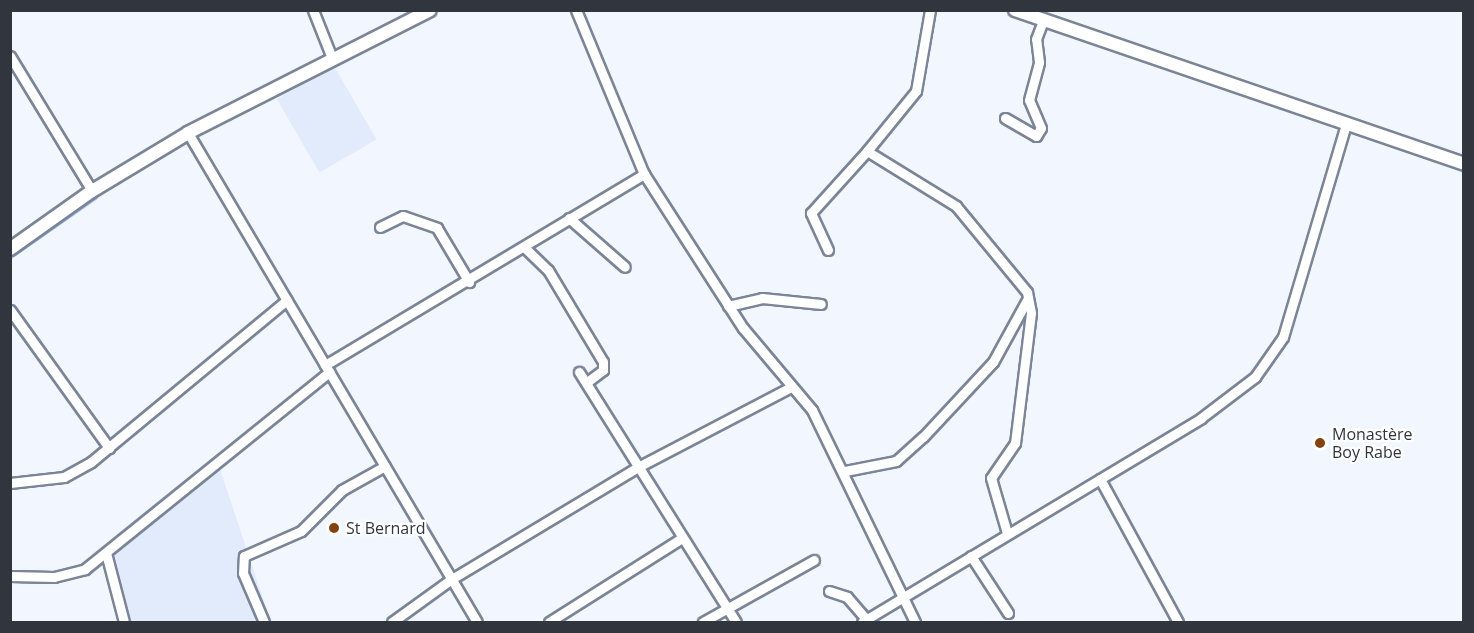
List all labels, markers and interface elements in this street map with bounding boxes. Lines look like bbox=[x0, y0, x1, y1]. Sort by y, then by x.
place label: Monastère Boy Rabe bbox=[1332, 424, 1413, 462]
marker: Monastère Boy Rabe bbox=[1313, 436, 1327, 450]
place label: St Bernard bbox=[346, 518, 426, 538]
marker: St Bernard bbox=[327, 521, 341, 535]

